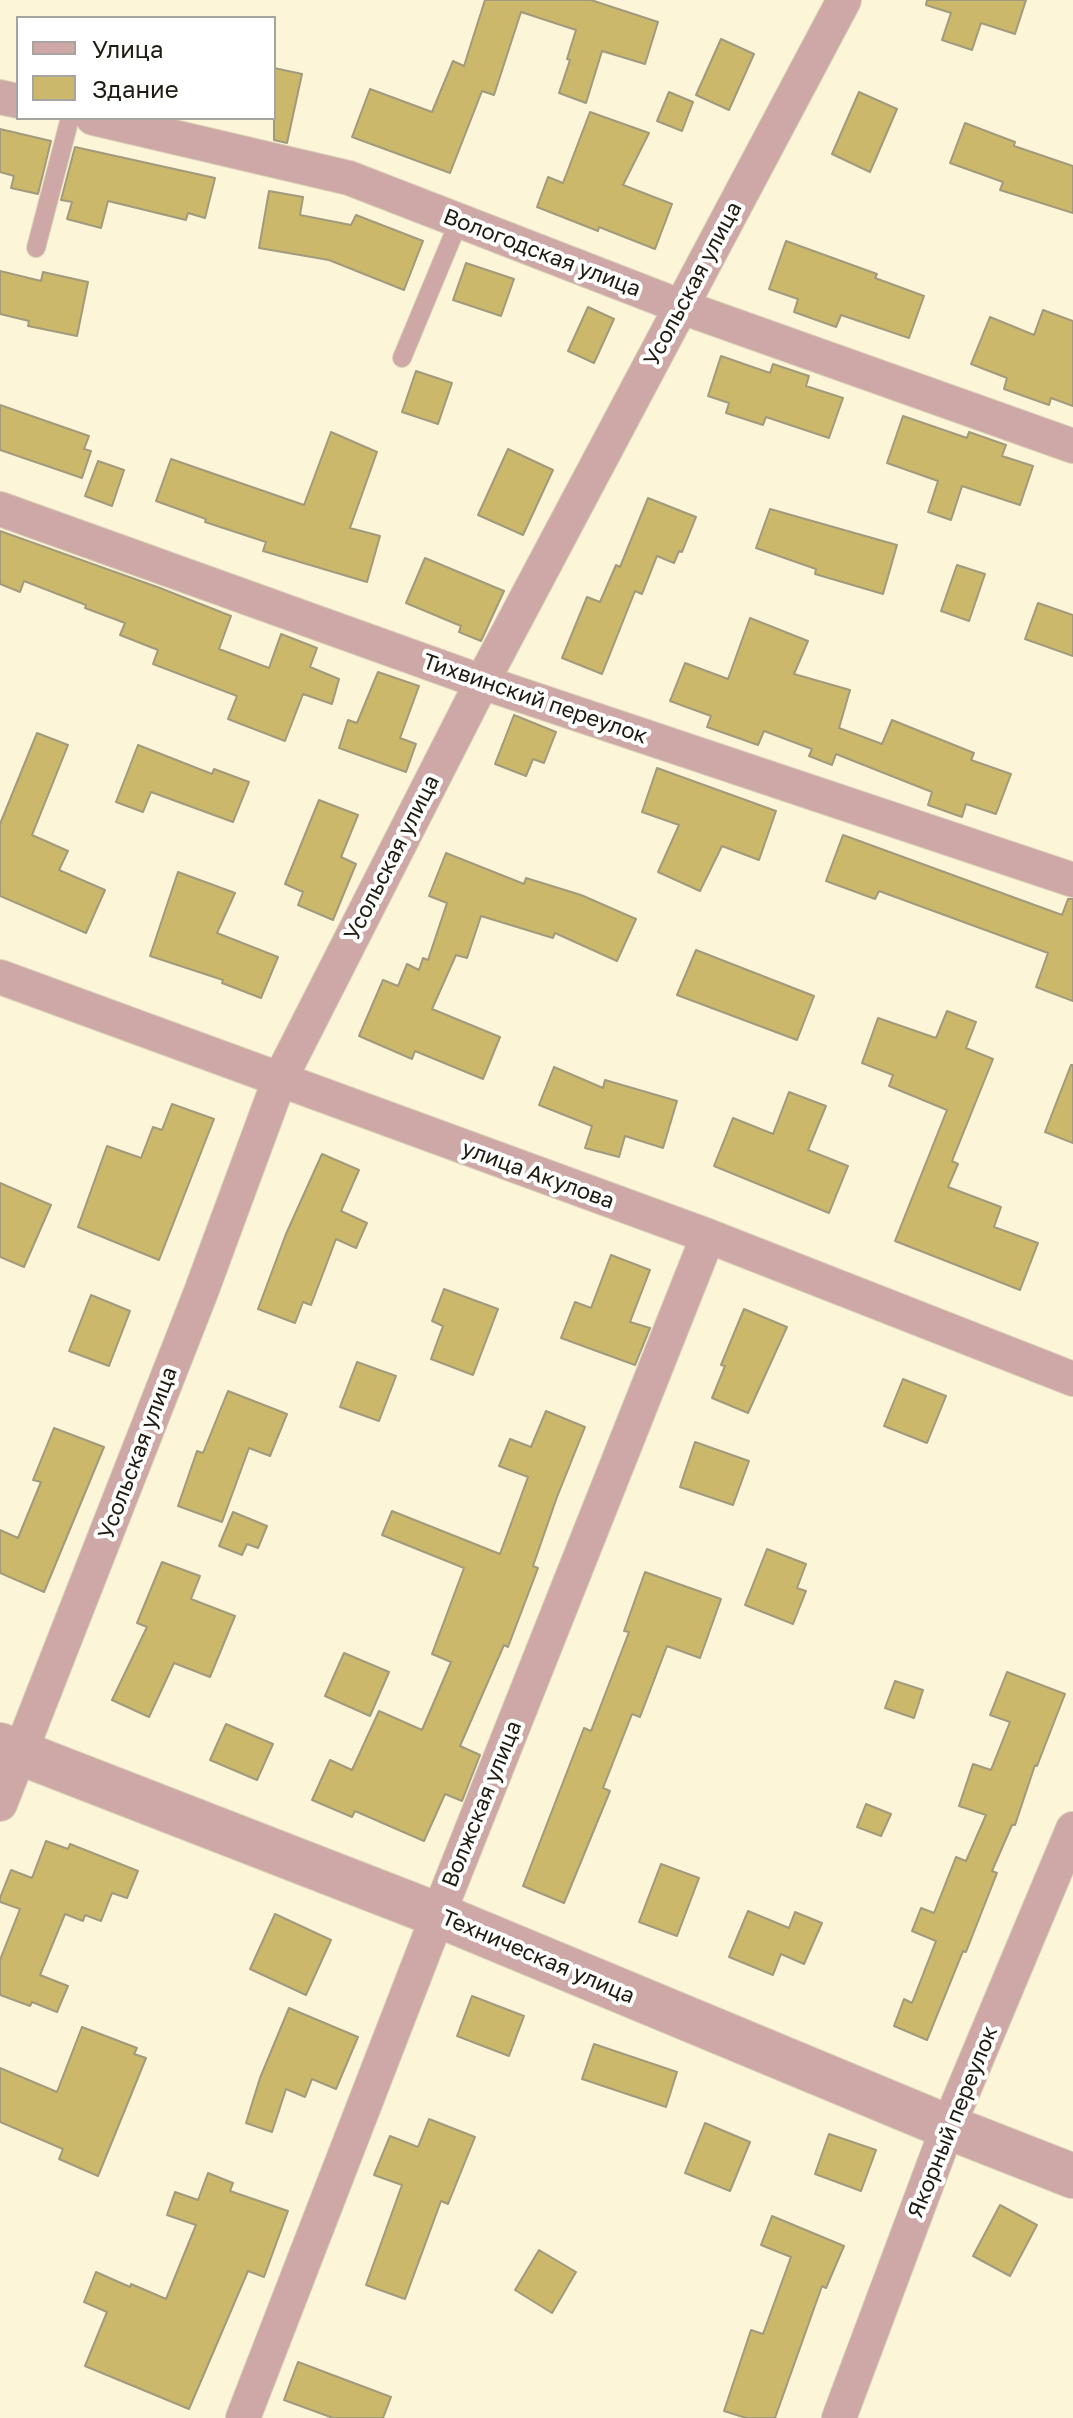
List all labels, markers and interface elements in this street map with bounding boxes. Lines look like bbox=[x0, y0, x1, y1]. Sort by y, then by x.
legend bbox=[16, 16, 276, 120]
text: Улица bbox=[92, 34, 164, 63]
text: Здание bbox=[92, 74, 179, 103]
street label: Усольская улица bbox=[639, 197, 747, 371]
street label: Вологодская улица bbox=[440, 203, 644, 303]
street label: Тихвинский переулок bbox=[419, 648, 651, 750]
street label: Усольская улица bbox=[339, 771, 445, 945]
street label: улица Акулова bbox=[458, 1135, 618, 1215]
street label: Усольская улица bbox=[93, 1363, 183, 1543]
street label: Волжская улица bbox=[437, 1717, 527, 1891]
street label: Техническая улица bbox=[437, 1904, 639, 2010]
street label: Якорный переулок bbox=[902, 2022, 1004, 2222]

